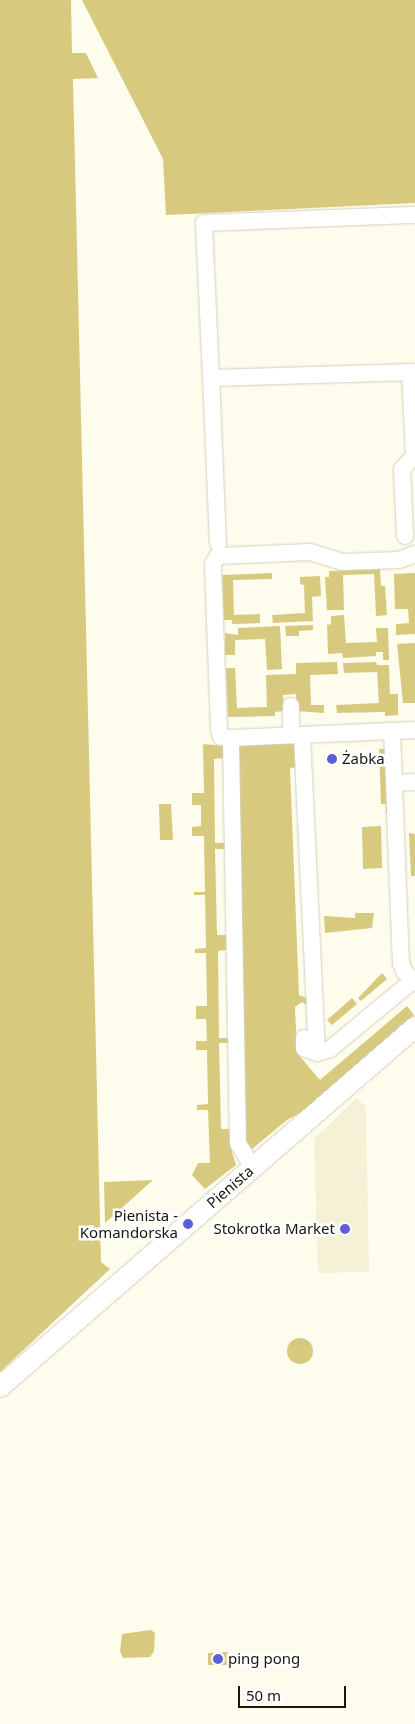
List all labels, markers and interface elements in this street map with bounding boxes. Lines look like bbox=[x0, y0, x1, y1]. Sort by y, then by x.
place label: Żabka bbox=[342, 750, 385, 768]
marker: Żabka bbox=[326, 753, 338, 765]
street label: Pienista bbox=[203, 1162, 257, 1212]
place label: Pienista - Komandorska bbox=[80, 1206, 178, 1241]
marker: Pienista - Komandorska bbox=[182, 1218, 194, 1230]
place label: Stokrotka Market bbox=[213, 1220, 335, 1238]
marker: Stokrotka Market bbox=[339, 1223, 351, 1235]
place label: ping pong bbox=[228, 1650, 300, 1668]
marker: ping pong bbox=[212, 1653, 224, 1665]
scale bar bbox=[240, 1676, 348, 1708]
text: 50 m bbox=[246, 1685, 281, 1705]

